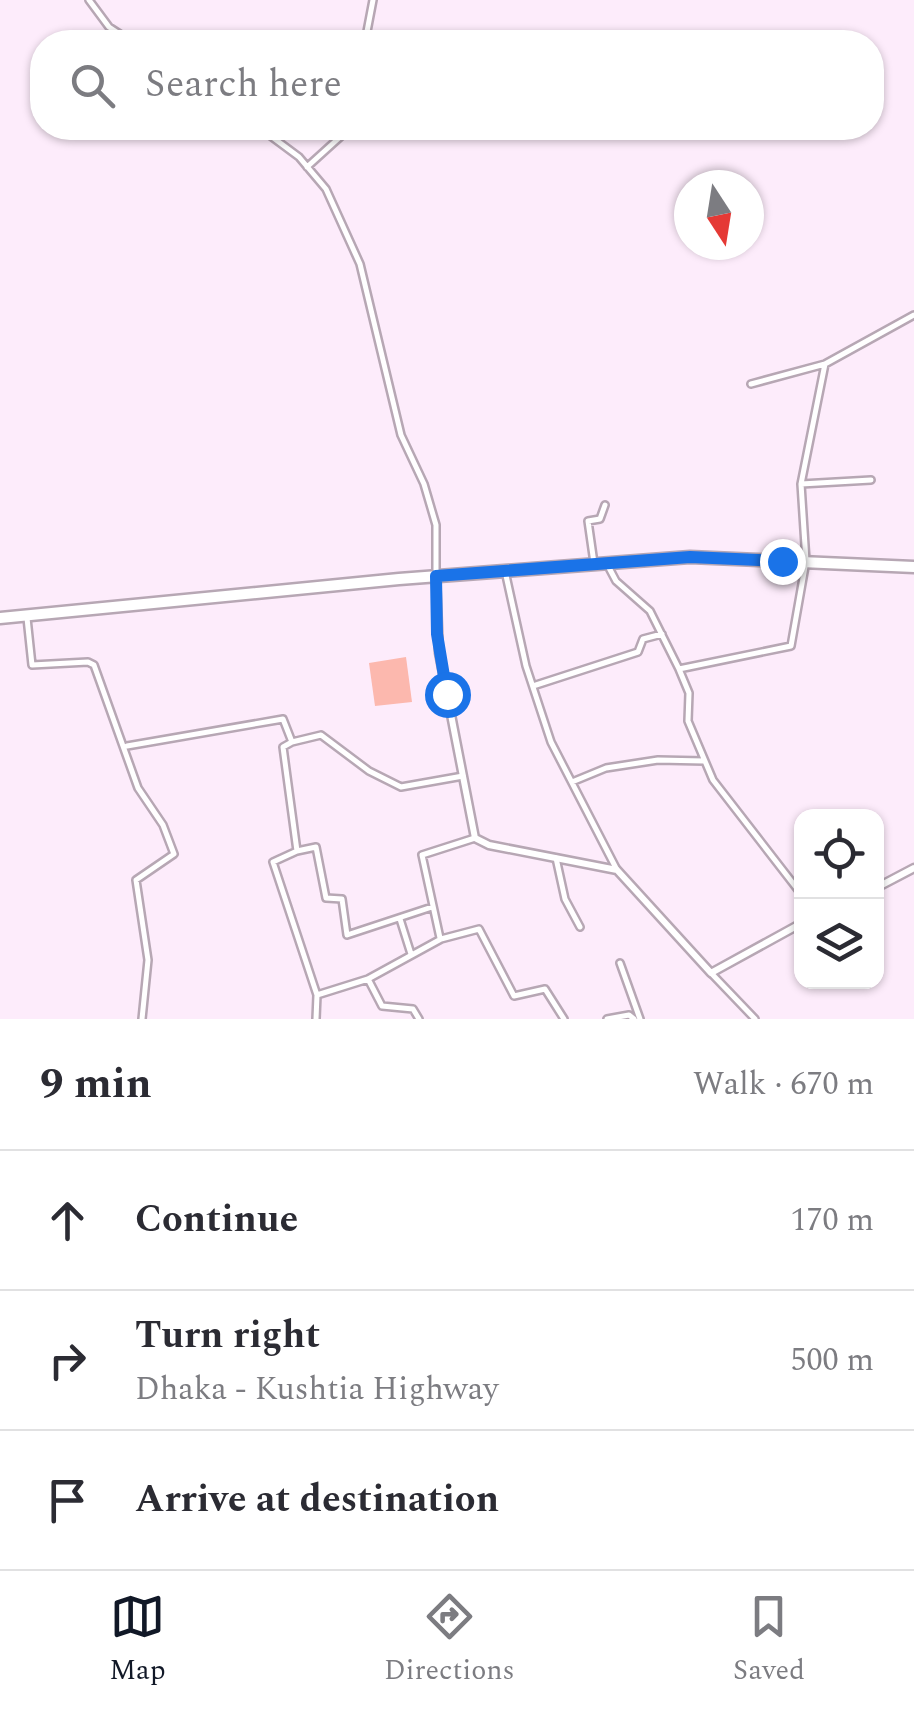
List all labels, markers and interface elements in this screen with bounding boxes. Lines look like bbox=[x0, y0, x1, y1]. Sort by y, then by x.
search box bbox=[30, 30, 884, 140]
text: Search here bbox=[145, 56, 342, 114]
icon: search bbox=[65, 58, 120, 113]
north arrow bbox=[674, 170, 764, 260]
route end bbox=[760, 539, 806, 585]
route start bbox=[425, 672, 471, 718]
map controls bbox=[794, 809, 884, 989]
button: locate bbox=[794, 809, 884, 899]
button: layers bbox=[794, 899, 884, 989]
text: 9 min bbox=[40, 1053, 152, 1116]
text: Walk · 670 m bbox=[693, 1060, 874, 1109]
text: Continue bbox=[135, 1191, 298, 1249]
icon: ahead bbox=[40, 1193, 95, 1248]
text: 170 m bbox=[790, 1196, 874, 1245]
text: Turn right bbox=[135, 1307, 320, 1365]
icon: right bbox=[40, 1333, 95, 1388]
text: 500 m bbox=[790, 1336, 874, 1385]
text: Dhaka - Kushtia Highway bbox=[135, 1365, 499, 1414]
text: Arrive at destination bbox=[135, 1471, 499, 1529]
icon: arrive bbox=[40, 1473, 95, 1528]
tab: Map bbox=[109, 1589, 166, 1692]
tab: Directions bbox=[384, 1589, 515, 1692]
tab: Saved bbox=[733, 1589, 805, 1692]

